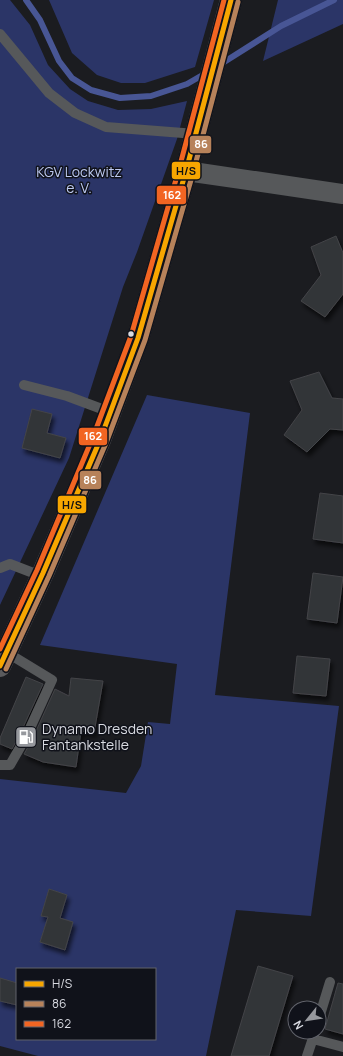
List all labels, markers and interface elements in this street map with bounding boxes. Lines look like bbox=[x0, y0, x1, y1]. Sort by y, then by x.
line badge: 86 bbox=[189, 135, 212, 154]
text: 86 bbox=[194, 136, 208, 151]
line badge: H/S bbox=[171, 161, 201, 180]
park label: KGV Lockwitz e. V. bbox=[36, 162, 122, 197]
text: H/S bbox=[176, 163, 196, 178]
line badge: 162 bbox=[156, 185, 187, 205]
text: 162 bbox=[163, 187, 181, 202]
unlabelled marker bbox=[126, 329, 136, 339]
line badge: 162 bbox=[78, 427, 108, 446]
text: 162 bbox=[84, 428, 102, 443]
line badge: 86 bbox=[79, 470, 102, 490]
text: 86 bbox=[83, 472, 97, 487]
line badge: H/S bbox=[57, 495, 87, 514]
text: H/S bbox=[62, 497, 82, 512]
place label: Dynamo Dresden Fantankstelle bbox=[42, 719, 152, 754]
fuel station icon: Dynamo Dresden Fantankstelle bbox=[13, 724, 39, 750]
legend bbox=[16, 968, 156, 1040]
text: H/S bbox=[52, 975, 72, 992]
text: 86 bbox=[52, 995, 66, 1012]
north arrow bbox=[287, 1000, 327, 1040]
text: 162 bbox=[52, 1015, 71, 1032]
text: N bbox=[289, 1018, 306, 1032]

